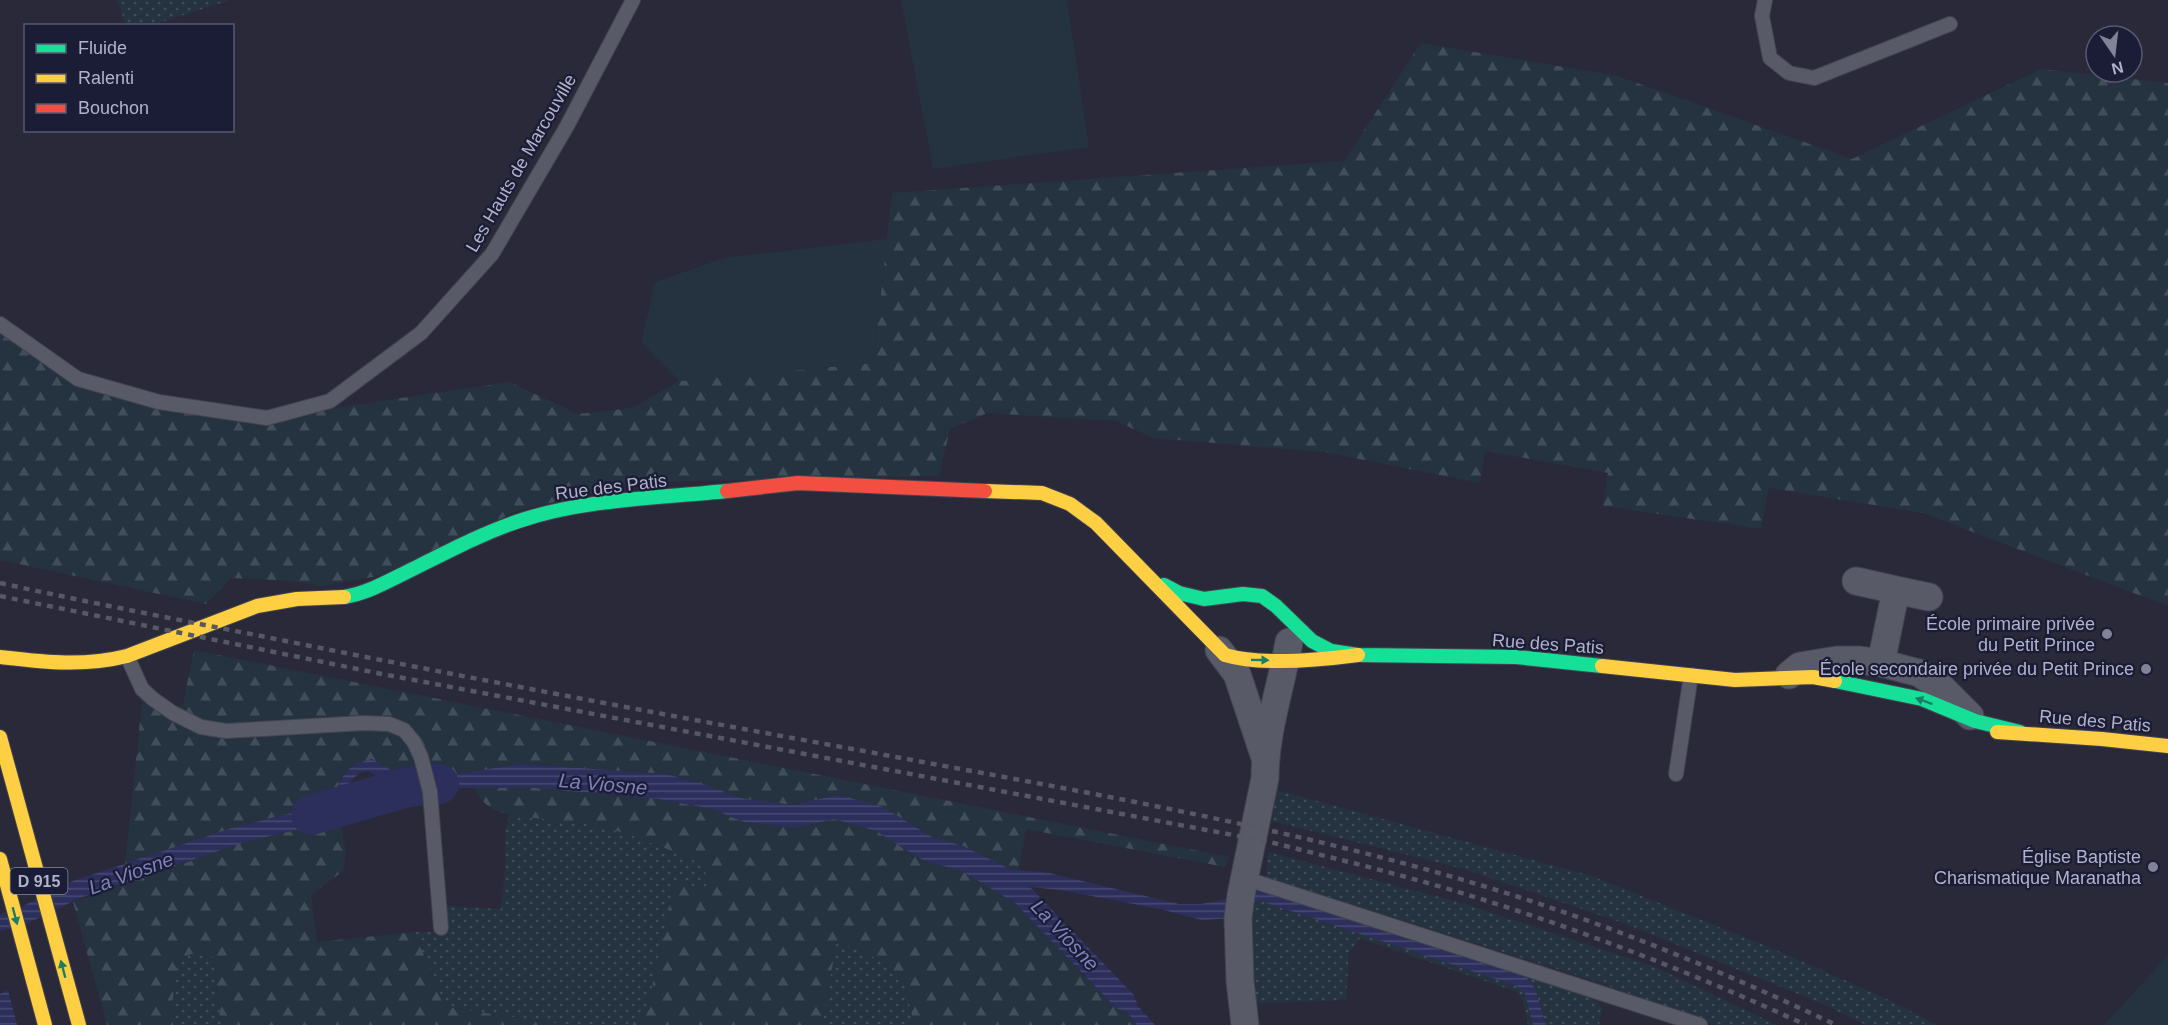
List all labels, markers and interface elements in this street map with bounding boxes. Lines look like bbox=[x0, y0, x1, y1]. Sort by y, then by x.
legend bbox=[24, 24, 234, 132]
north arrow bbox=[2084, 24, 2144, 84]
text: Fluide bbox=[78, 38, 127, 58]
text: N bbox=[2110, 58, 2125, 78]
text: Ralenti bbox=[78, 68, 134, 88]
street label: Les Hauts de Marcouville bbox=[462, 70, 580, 256]
text: Bouchon bbox=[78, 98, 149, 118]
street label: Rue des Patis bbox=[554, 470, 668, 504]
place label: École primaire privée du Petit Prince bbox=[1926, 614, 2095, 655]
marker: École primaire privée du Petit Prince bbox=[2100, 627, 2114, 641]
street label: Rue des Patis bbox=[1491, 630, 1605, 658]
one-way arrow bbox=[1251, 655, 1270, 665]
place label: École secondaire privée du Petit Prince bbox=[1820, 659, 2134, 679]
marker: École secondaire privée du Petit Prince bbox=[2139, 662, 2153, 676]
one-way arrow bbox=[1915, 695, 1933, 705]
street label: Rue des Patis bbox=[2038, 706, 2152, 736]
water label: La Viosne bbox=[558, 769, 648, 799]
place label: Église Baptiste Charismatique Maranatha bbox=[1934, 847, 2142, 888]
water label: La Viosne bbox=[86, 848, 176, 898]
marker: Église Baptiste Charismatique Maranatha bbox=[2146, 860, 2160, 874]
road number: D 915 bbox=[10, 868, 68, 894]
water label: La Viosne bbox=[1027, 895, 1103, 975]
one-way arrow bbox=[11, 907, 21, 925]
one-way arrow bbox=[58, 959, 68, 978]

